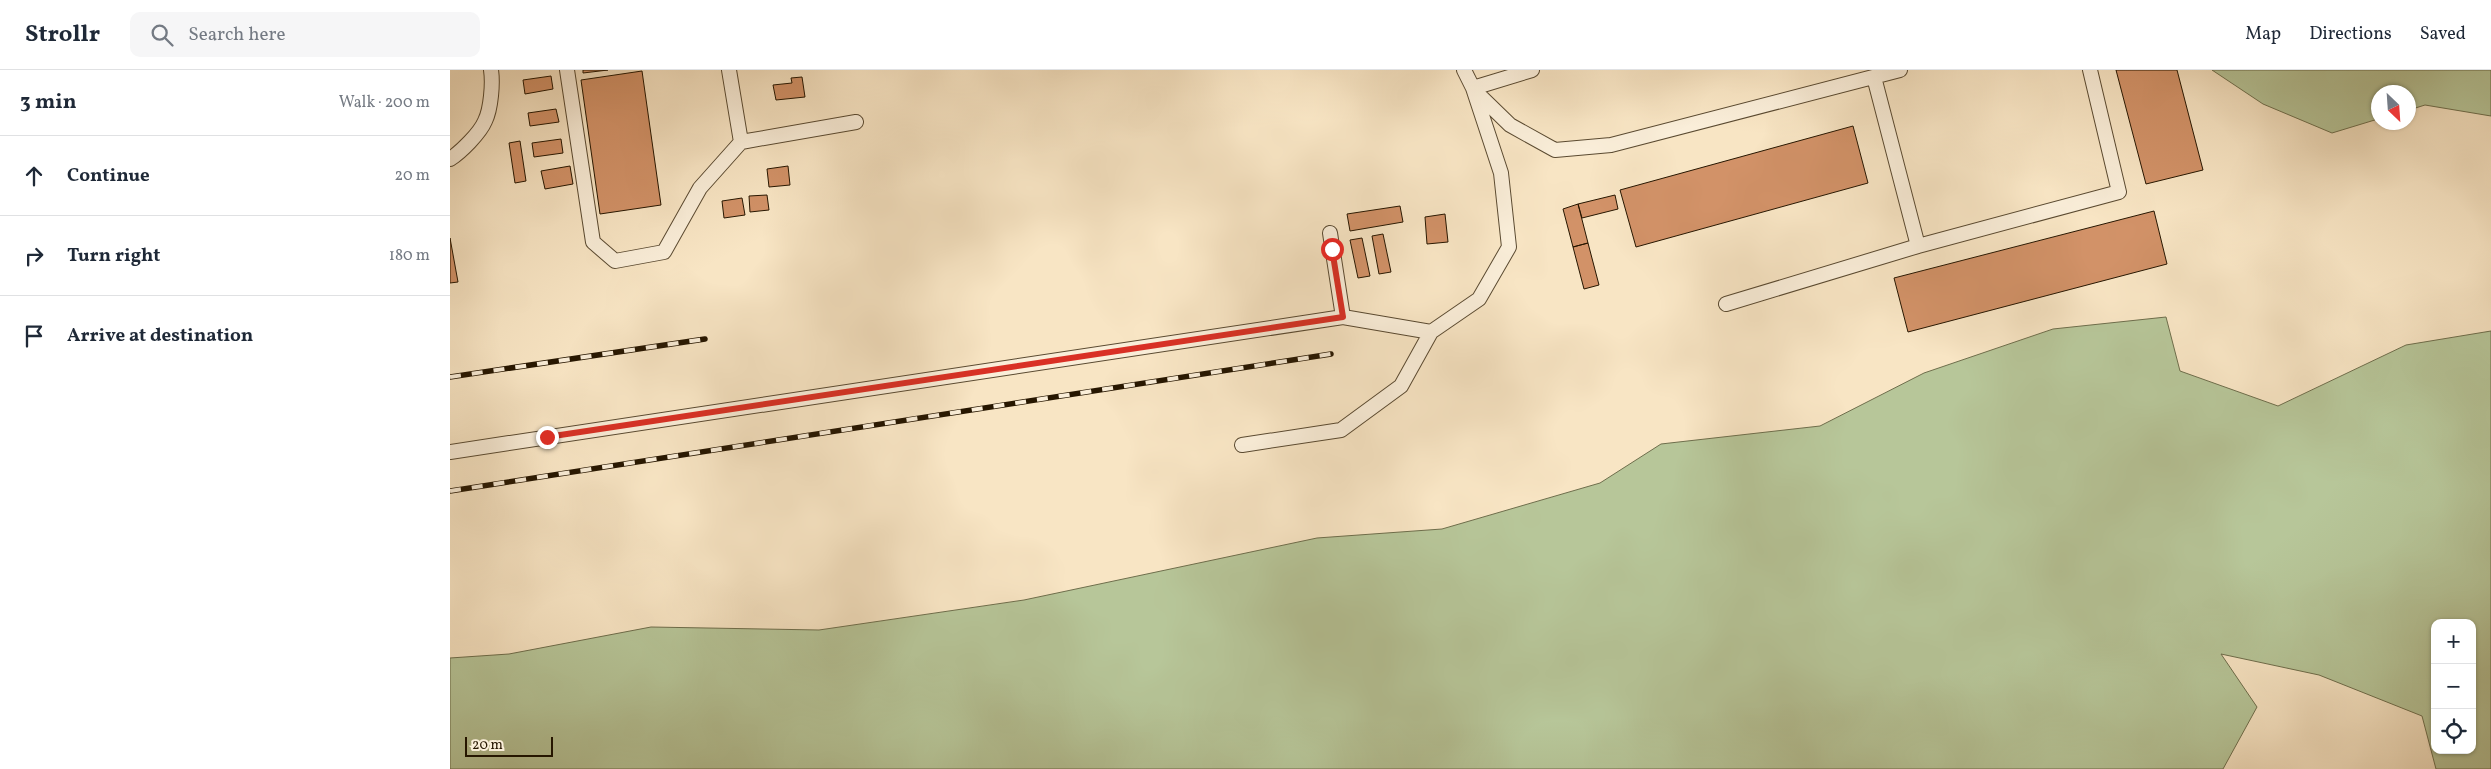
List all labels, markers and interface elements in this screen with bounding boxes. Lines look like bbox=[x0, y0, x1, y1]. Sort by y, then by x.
search box bbox=[130, 12, 480, 57]
text: Strollr bbox=[25, 18, 100, 52]
icon: search bbox=[148, 21, 176, 49]
text: Search here bbox=[188, 22, 286, 48]
text: Map bbox=[2245, 22, 2281, 47]
text: Directions bbox=[2309, 22, 2392, 47]
text: Saved bbox=[2420, 22, 2466, 47]
north arrow bbox=[2371, 85, 2416, 130]
text: 3 min bbox=[20, 88, 76, 117]
text: Walk · 200 m bbox=[339, 92, 430, 114]
icon: ahead bbox=[20, 162, 48, 190]
text: Continue bbox=[67, 163, 150, 189]
text: 20 m bbox=[395, 165, 430, 187]
route start bbox=[1321, 238, 1344, 261]
icon: right bbox=[20, 242, 48, 270]
text: Turn right bbox=[67, 243, 160, 269]
text: 180 m bbox=[389, 245, 430, 267]
icon: arrive bbox=[20, 322, 48, 350]
text: Arrive at destination bbox=[67, 323, 253, 349]
route end bbox=[536, 426, 559, 449]
map controls bbox=[2431, 619, 2476, 754]
button: + bbox=[2431, 619, 2476, 664]
button: − bbox=[2431, 664, 2476, 709]
button: locate bbox=[2431, 709, 2476, 754]
scale bar bbox=[465, 734, 552, 757]
text: 20 m bbox=[472, 736, 503, 755]

